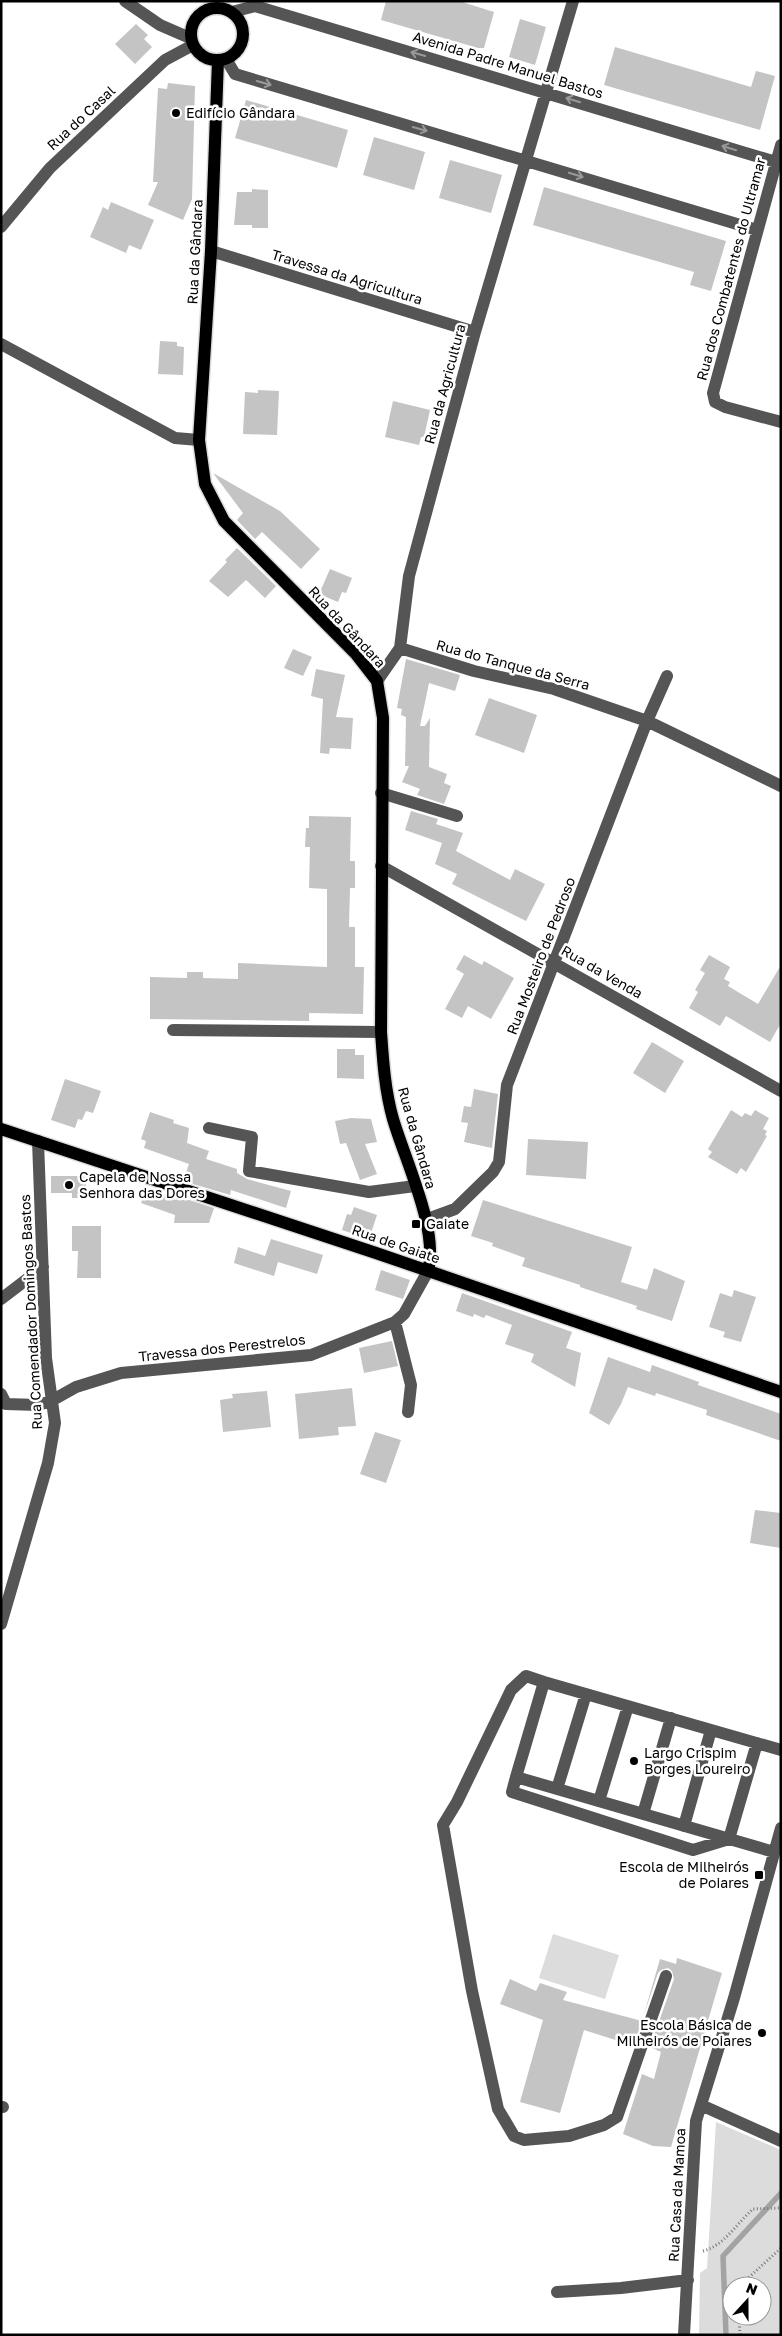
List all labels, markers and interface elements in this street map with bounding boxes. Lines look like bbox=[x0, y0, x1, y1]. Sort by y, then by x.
street label: Avenida Padre Manuel Bastos bbox=[411, 27, 605, 102]
one-way arrow bbox=[410, 49, 426, 59]
one-way arrow bbox=[256, 79, 272, 88]
street label: Rua do Casal bbox=[43, 82, 118, 153]
one-way arrow bbox=[566, 95, 582, 105]
place label: Edifício Gândara bbox=[186, 104, 295, 121]
marker: Edifício Gândara bbox=[170, 107, 182, 119]
one-way arrow bbox=[412, 124, 428, 134]
one-way arrow bbox=[721, 142, 737, 152]
street label: Rua dos Combatentes do Ultramar bbox=[693, 155, 769, 382]
one-way arrow bbox=[568, 170, 584, 180]
street label: Rua da Gândara bbox=[183, 199, 206, 305]
street label: Travessa da Agricultura bbox=[270, 245, 425, 308]
street label: Rua da Agricultura bbox=[420, 322, 469, 446]
street label: Rua da Gândara bbox=[305, 582, 389, 671]
street label: Rua do Tanque da Serra bbox=[435, 636, 592, 693]
street label: Rua Mosteiro de Pedroso bbox=[503, 875, 578, 1037]
street label: Rua da Venda bbox=[559, 941, 646, 1002]
street label: Rua da Gândara bbox=[395, 1085, 440, 1191]
place label: Capela de Nossa Senhora das Dores bbox=[79, 1168, 205, 1201]
marker: Capela de Nossa Senhora das Dores bbox=[63, 1179, 75, 1191]
street label: Rua Comendador Domingos Bastos bbox=[16, 1194, 45, 1430]
place label: Gaiate bbox=[426, 1215, 469, 1232]
marker: Gaiate bbox=[410, 1218, 422, 1230]
street label: Rua de Gaiate bbox=[350, 1220, 443, 1267]
street label: Travessa dos Perestrelos bbox=[138, 1330, 306, 1365]
place label: Largo Crispim Borges Loureiro bbox=[644, 1744, 750, 1777]
marker: Largo Crispim Borges Loureiro bbox=[628, 1755, 640, 1767]
place label: Escola de Milheirós de Poiares bbox=[619, 1858, 749, 1891]
marker: Escola de Milheirós de Poiares bbox=[753, 1869, 765, 1881]
place label: Escola Básica de Milheirós de Poiares bbox=[616, 2016, 752, 2049]
marker: Escola Básica de Milheirós de Poiares bbox=[756, 2027, 768, 2039]
street label: Rua Casa da Mamoa bbox=[665, 2128, 688, 2262]
north arrow bbox=[722, 2276, 772, 2326]
text: N bbox=[744, 2279, 760, 2298]

